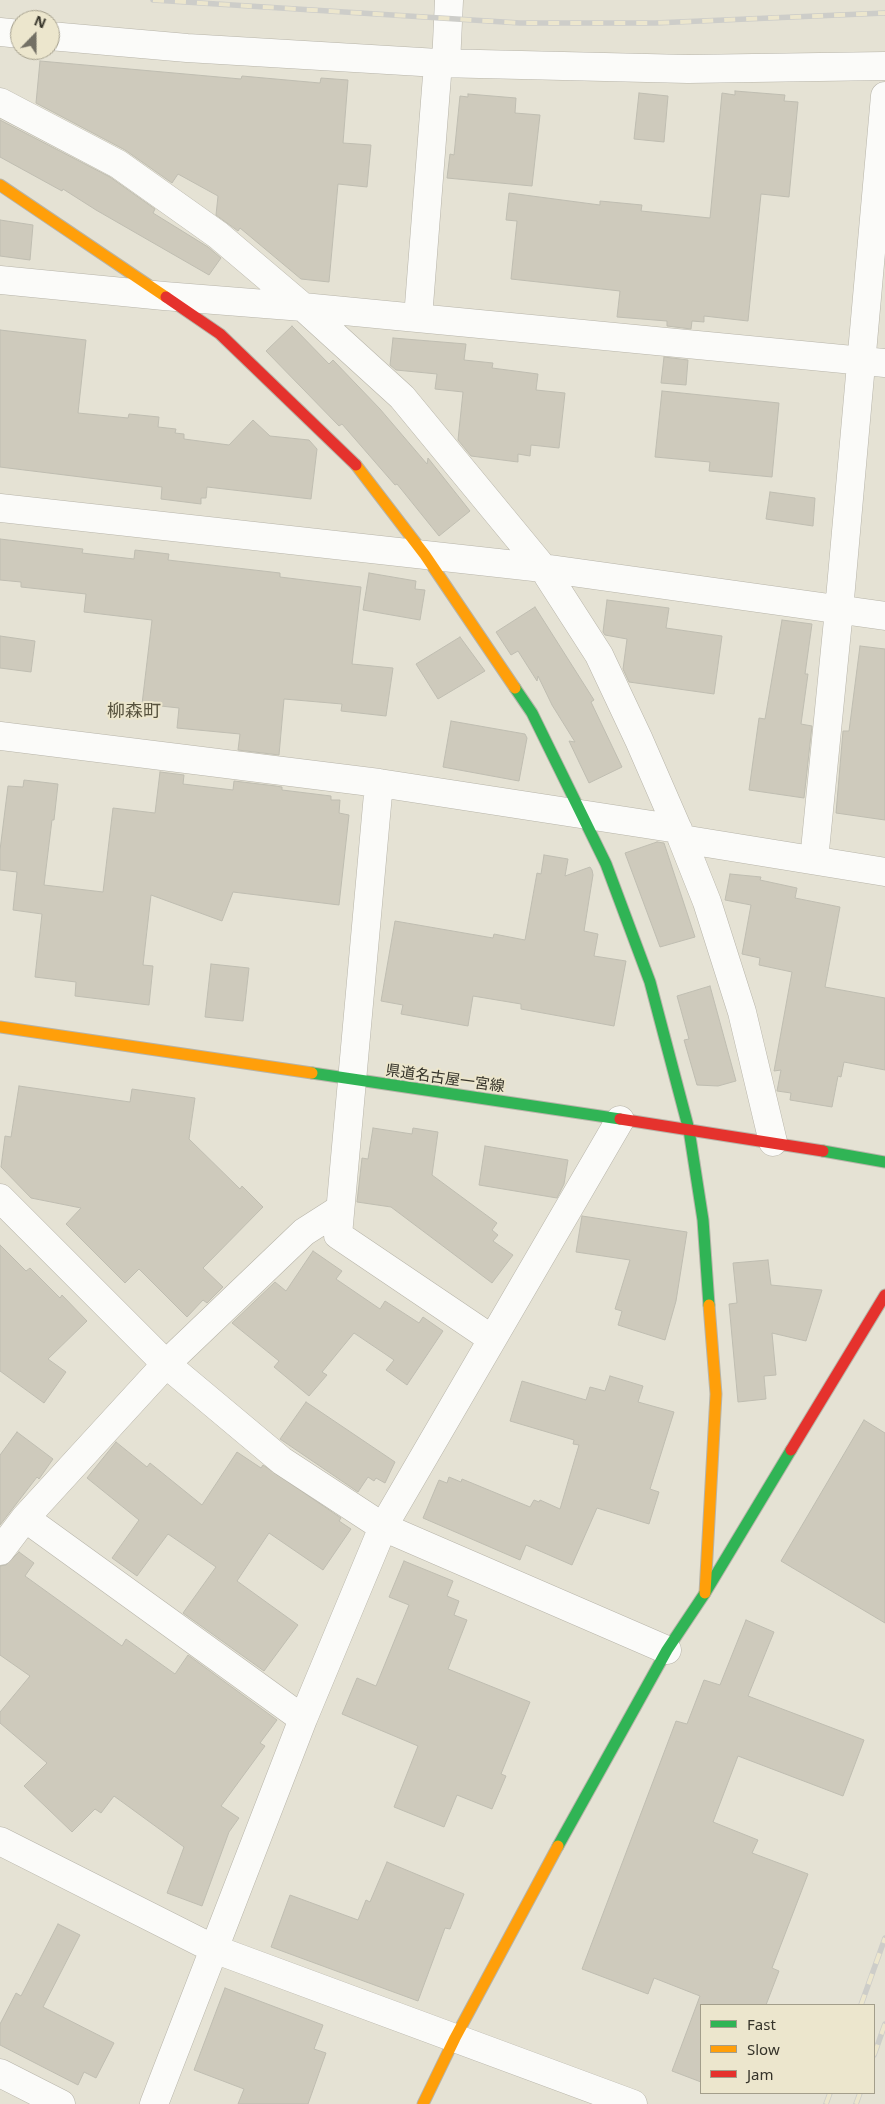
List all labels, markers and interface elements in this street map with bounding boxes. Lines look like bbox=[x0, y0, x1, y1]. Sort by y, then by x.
north arrow bbox=[10, 10, 60, 60]
text: N bbox=[32, 11, 49, 32]
district label: 柳森町 bbox=[107, 701, 161, 723]
street label: 県道名古屋一宮線 bbox=[384, 1062, 506, 1096]
legend bbox=[700, 2004, 875, 2094]
text: Fast bbox=[747, 2014, 776, 2034]
text: Slow bbox=[747, 2039, 780, 2059]
text: Jam bbox=[747, 2064, 774, 2084]

